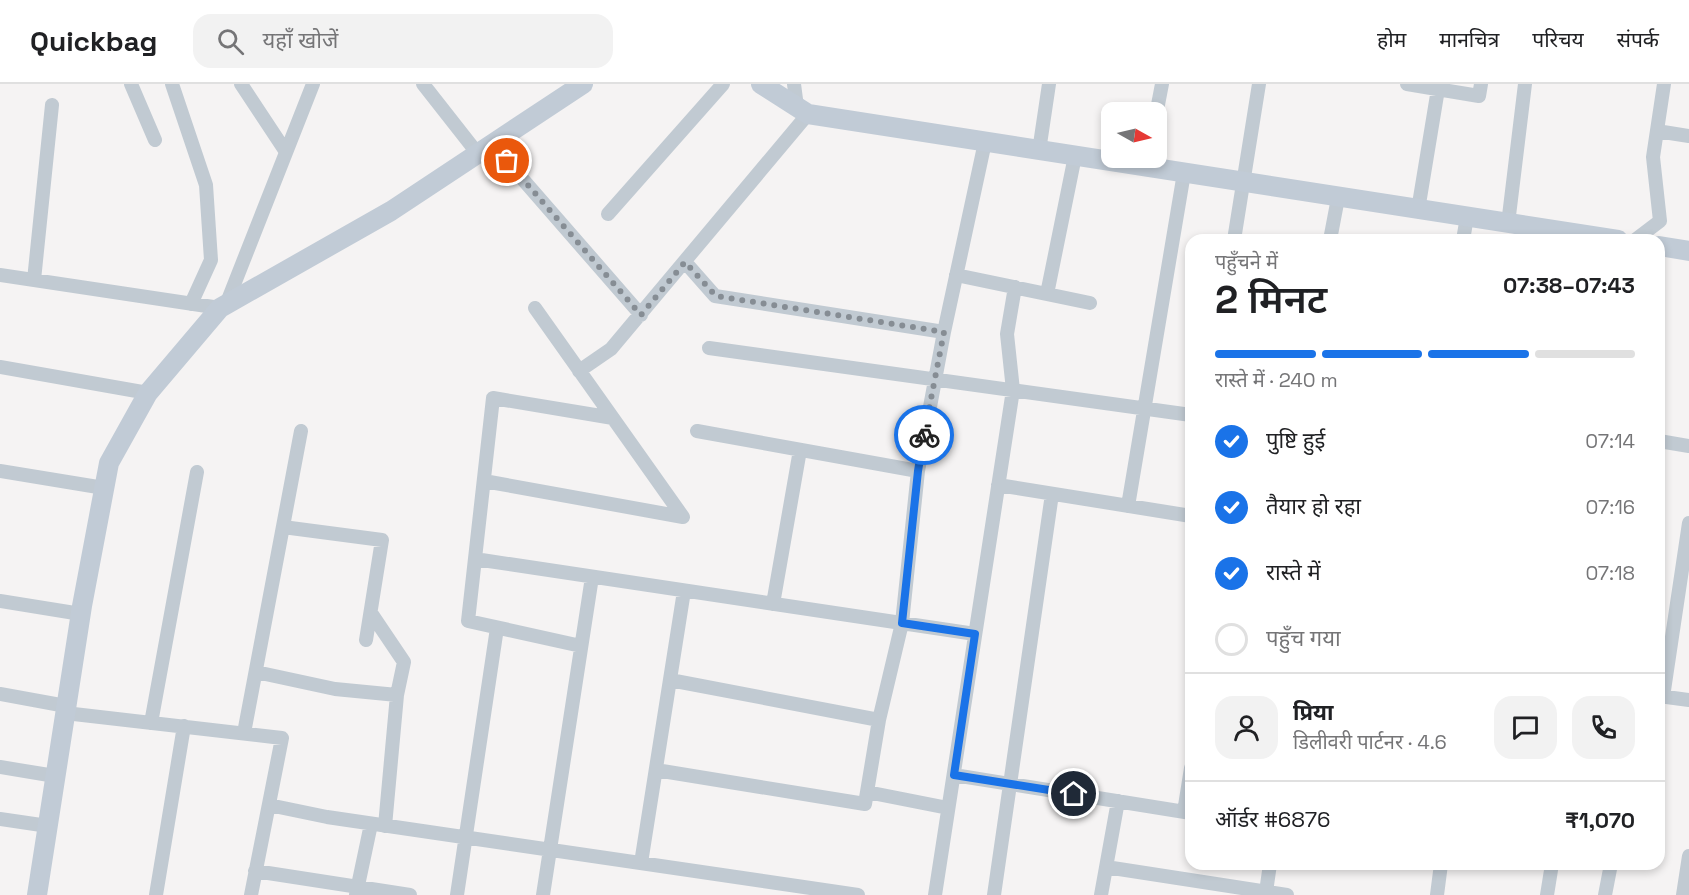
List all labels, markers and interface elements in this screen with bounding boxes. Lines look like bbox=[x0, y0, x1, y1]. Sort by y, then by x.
search box bbox=[193, 14, 613, 68]
text: Quickbag bbox=[30, 23, 157, 59]
icon: search bbox=[214, 25, 247, 58]
text: यहाँ खोजें bbox=[262, 26, 338, 54]
text: होम bbox=[1377, 26, 1406, 53]
text: मानचित्र bbox=[1439, 26, 1499, 53]
text: परिचय bbox=[1532, 26, 1584, 53]
text: संपर्क bbox=[1617, 26, 1659, 53]
north arrow bbox=[1101, 102, 1167, 168]
map controls bbox=[1101, 102, 1167, 168]
pin bbox=[481, 135, 532, 186]
icon: bag bbox=[490, 144, 523, 177]
text: पहुँचने में bbox=[1215, 249, 1278, 275]
text: 07:38–07:43 bbox=[1503, 271, 1635, 299]
text: 2 मिनट bbox=[1215, 275, 1327, 324]
text: रास्ते में · 240 m bbox=[1215, 367, 1338, 393]
courier bbox=[894, 405, 954, 465]
icon: bike bbox=[908, 419, 941, 452]
icon: check bbox=[1215, 425, 1248, 458]
text: पुष्टि हुई bbox=[1266, 426, 1325, 454]
text: 07:14 bbox=[1585, 428, 1635, 454]
icon: check bbox=[1215, 491, 1248, 524]
text: तैयार हो रहा bbox=[1266, 492, 1361, 520]
text: 07:16 bbox=[1586, 494, 1635, 520]
icon: check bbox=[1215, 557, 1248, 590]
text: रास्ते में bbox=[1266, 558, 1321, 586]
text: 07:18 bbox=[1585, 560, 1635, 586]
text: पहुँच गया bbox=[1266, 624, 1341, 652]
button: person bbox=[1215, 696, 1278, 759]
button: chat bbox=[1494, 696, 1557, 759]
button: phone bbox=[1572, 696, 1635, 759]
text: प्रिया bbox=[1293, 698, 1333, 726]
text: डिलीवरी पार्टनर · 4.6 bbox=[1293, 729, 1447, 755]
pin bbox=[1048, 768, 1099, 819]
icon: home bbox=[1057, 777, 1090, 810]
text: ऑर्डर #6876 bbox=[1215, 805, 1330, 833]
text: ₹1,070 bbox=[1565, 806, 1635, 834]

